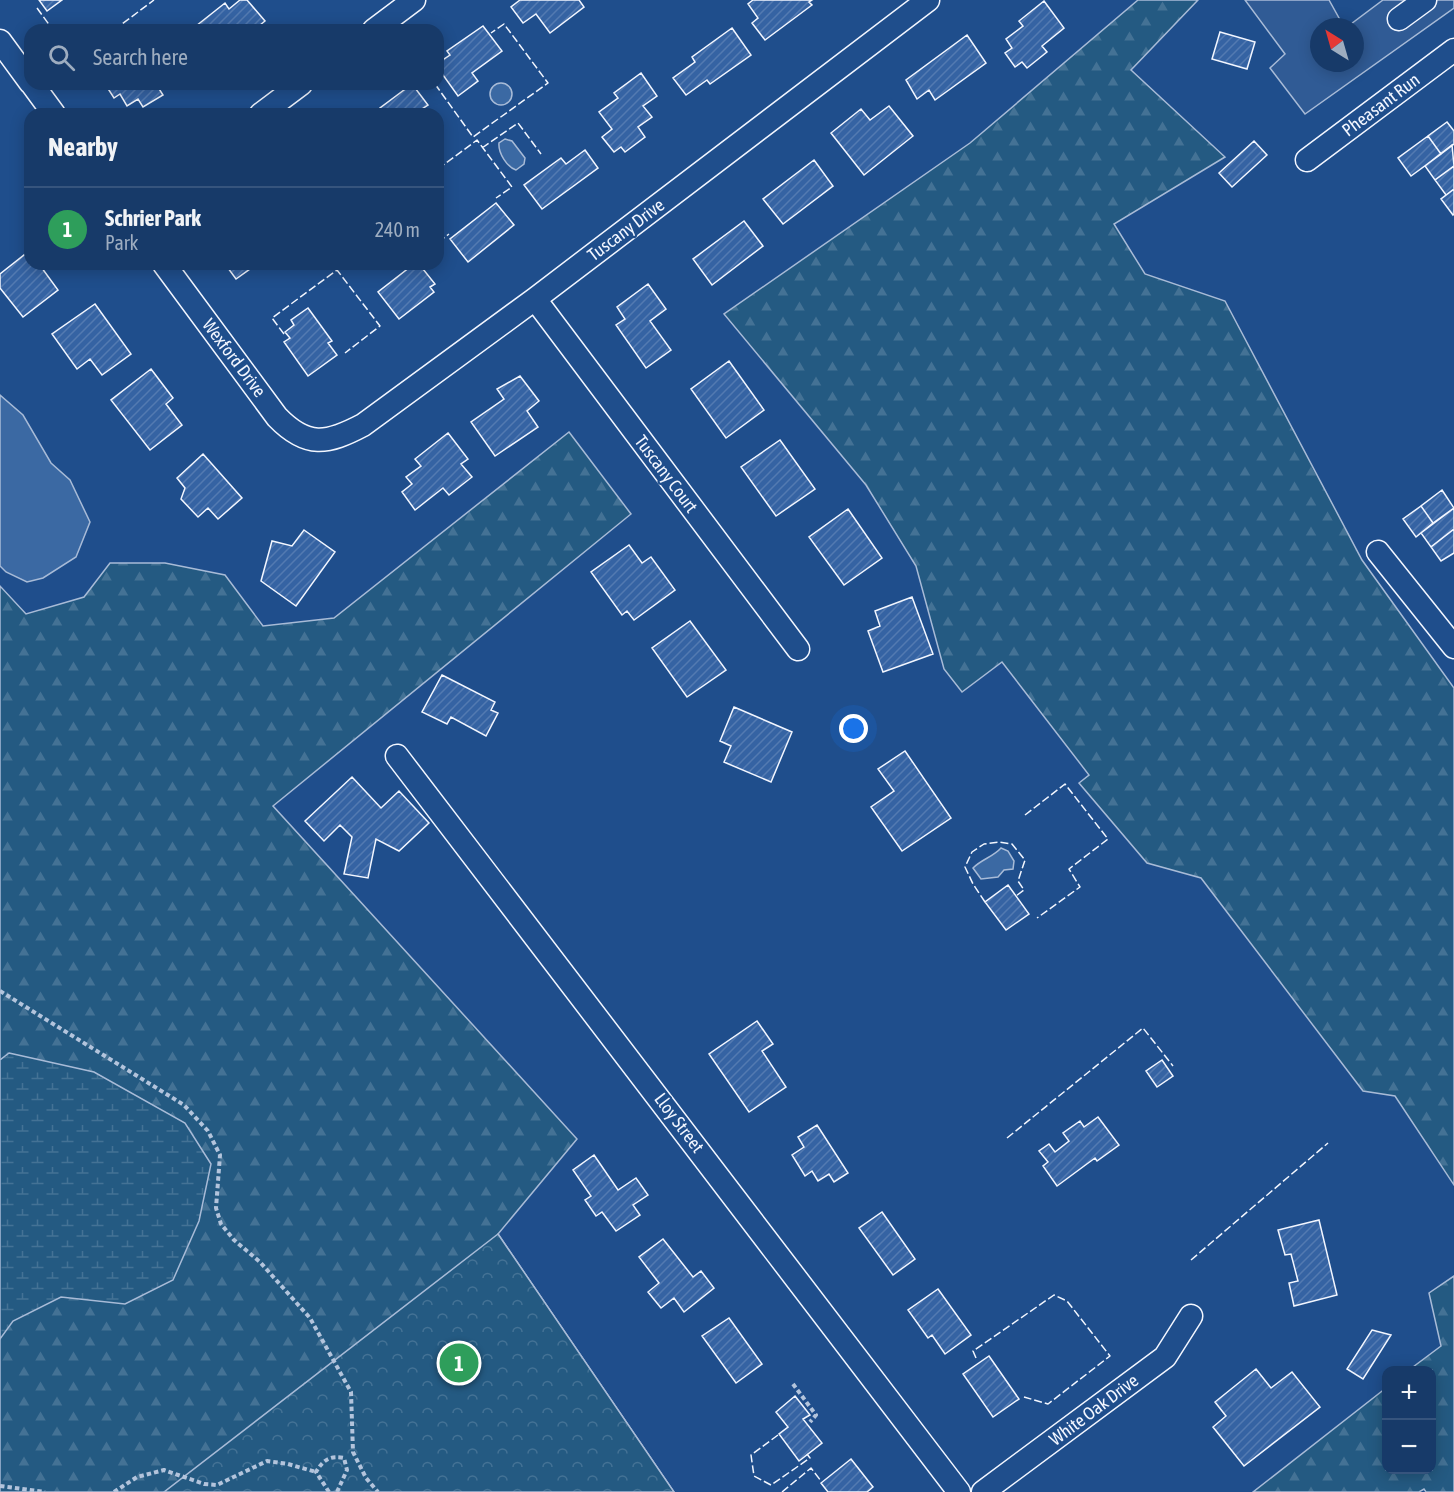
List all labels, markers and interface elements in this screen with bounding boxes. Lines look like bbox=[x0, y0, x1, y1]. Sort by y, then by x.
north arrow bbox=[1310, 18, 1364, 72]
search box bbox=[24, 24, 444, 90]
icon: search bbox=[45, 41, 78, 74]
text: Search here bbox=[93, 44, 188, 70]
street label: Pheasant Run bbox=[1338, 69, 1424, 141]
text: Nearby bbox=[48, 132, 118, 162]
street label: Tuscany Drive bbox=[583, 194, 668, 265]
text: Schrier Park bbox=[105, 205, 201, 231]
text: 1 bbox=[63, 218, 72, 241]
text: 240 m bbox=[375, 218, 420, 241]
text: Park bbox=[105, 231, 138, 254]
street label: Wexford Drive bbox=[198, 314, 271, 401]
street label: Tuscany Court bbox=[631, 431, 702, 516]
your location bbox=[839, 714, 868, 743]
street label: Lloy Street bbox=[650, 1089, 709, 1157]
pin: 1 bbox=[440, 1340, 478, 1386]
map controls bbox=[1382, 1366, 1436, 1474]
button: + bbox=[1382, 1366, 1436, 1420]
street label: White Oak Drive bbox=[1045, 1369, 1142, 1450]
button: − bbox=[1382, 1420, 1436, 1474]

